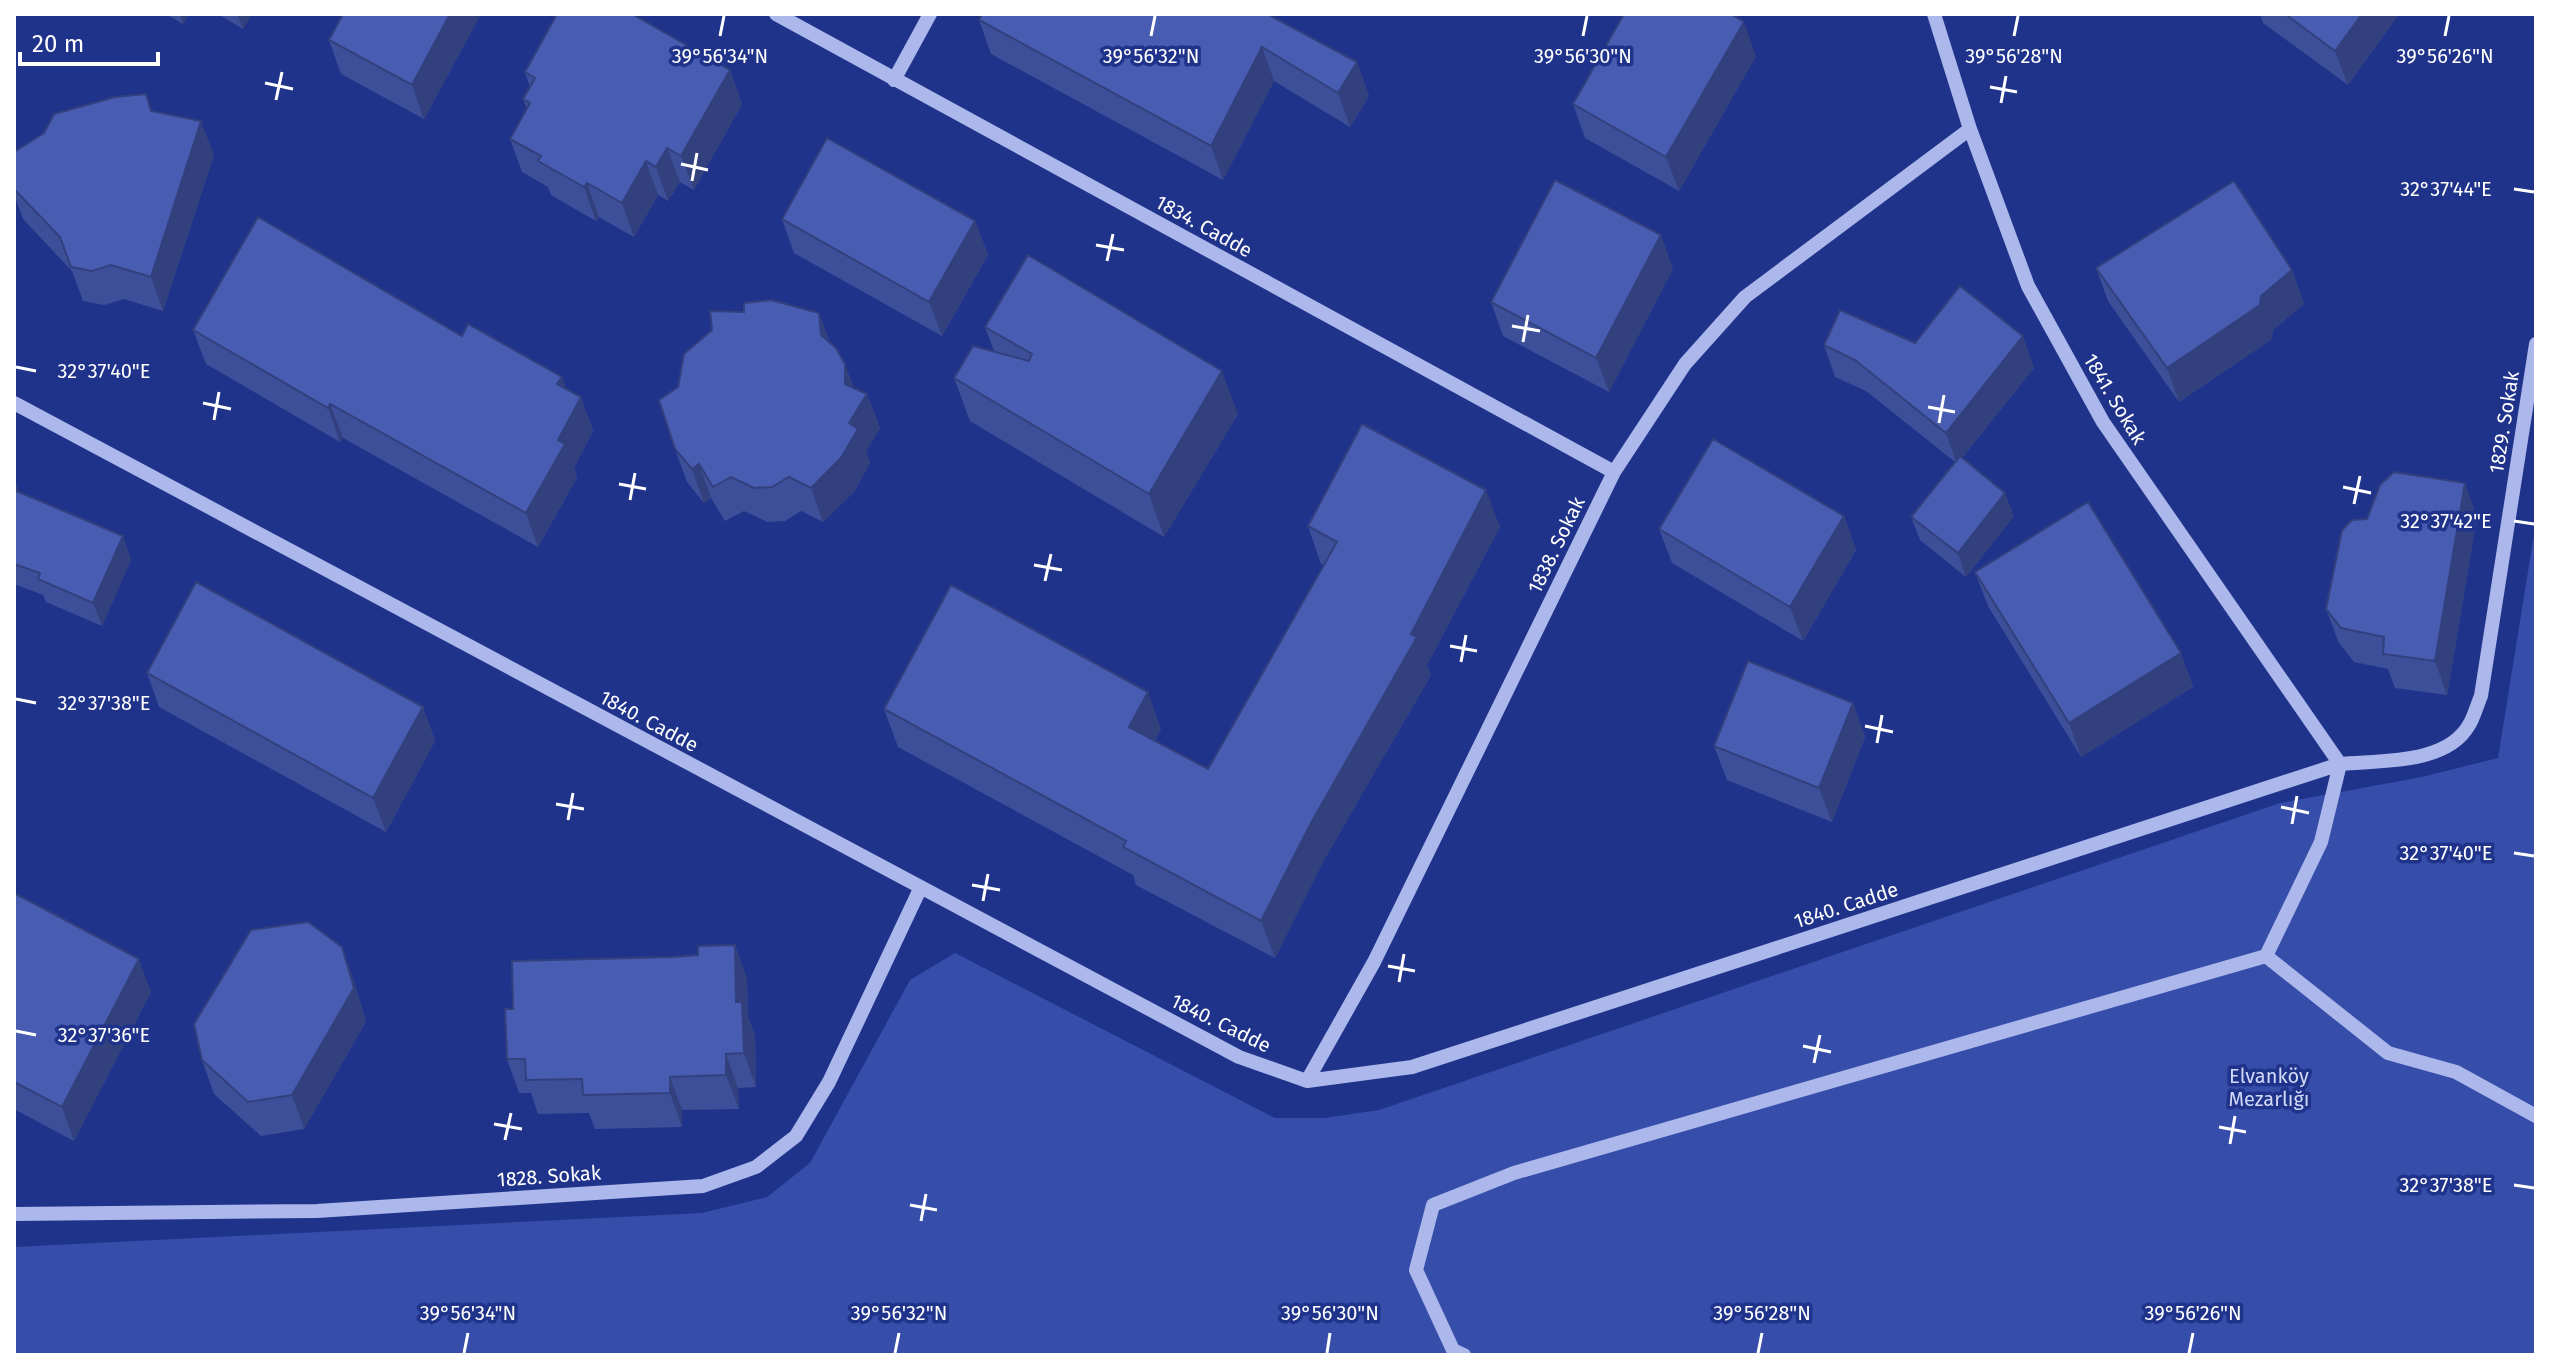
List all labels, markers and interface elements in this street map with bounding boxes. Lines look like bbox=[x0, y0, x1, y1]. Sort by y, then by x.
scale bar bbox=[20, 16, 158, 66]
text: 20 m bbox=[32, 30, 84, 58]
text: 39°56'34"N bbox=[672, 44, 768, 68]
text: 39°56'32"N bbox=[1103, 44, 1199, 68]
text: 39°56'30"N bbox=[1534, 44, 1632, 68]
text: 39°56'28"N bbox=[1965, 44, 2063, 68]
text: 39°56'26"N bbox=[2396, 44, 2494, 68]
text: 32°37'44"E bbox=[2400, 177, 2492, 201]
street label: 1834. Cadde bbox=[1151, 190, 1257, 262]
street label: 1841. Sokak bbox=[2079, 349, 2152, 449]
text: 32°37'40"E bbox=[58, 359, 150, 383]
street label: 1829. Sokak bbox=[2484, 368, 2524, 475]
street label: 1838. Sokak bbox=[1522, 492, 1590, 597]
text: 32°37'42"E bbox=[2400, 509, 2492, 533]
street label: 1840. Cadde bbox=[596, 685, 702, 757]
text: 32°37'38"E bbox=[58, 691, 150, 715]
text: 32°37'40"E bbox=[2400, 841, 2492, 865]
street label: 1840. Cadde bbox=[1791, 877, 1901, 933]
street label: 1840. Cadde bbox=[1167, 988, 1275, 1058]
text: 32°37'36"E bbox=[58, 1023, 150, 1047]
park label: Elvanköy Mezarlığı bbox=[2229, 1064, 2309, 1111]
street label: 1828. Sokak bbox=[496, 1160, 603, 1192]
text: 32°37'38"E bbox=[2400, 1173, 2492, 1197]
text: 39°56'34"N bbox=[420, 1301, 516, 1325]
text: 39°56'32"N bbox=[851, 1301, 947, 1325]
text: 39°56'30"N bbox=[1281, 1301, 1379, 1325]
text: 39°56'28"N bbox=[1713, 1301, 1811, 1325]
text: 39°56'26"N bbox=[2144, 1301, 2242, 1325]

